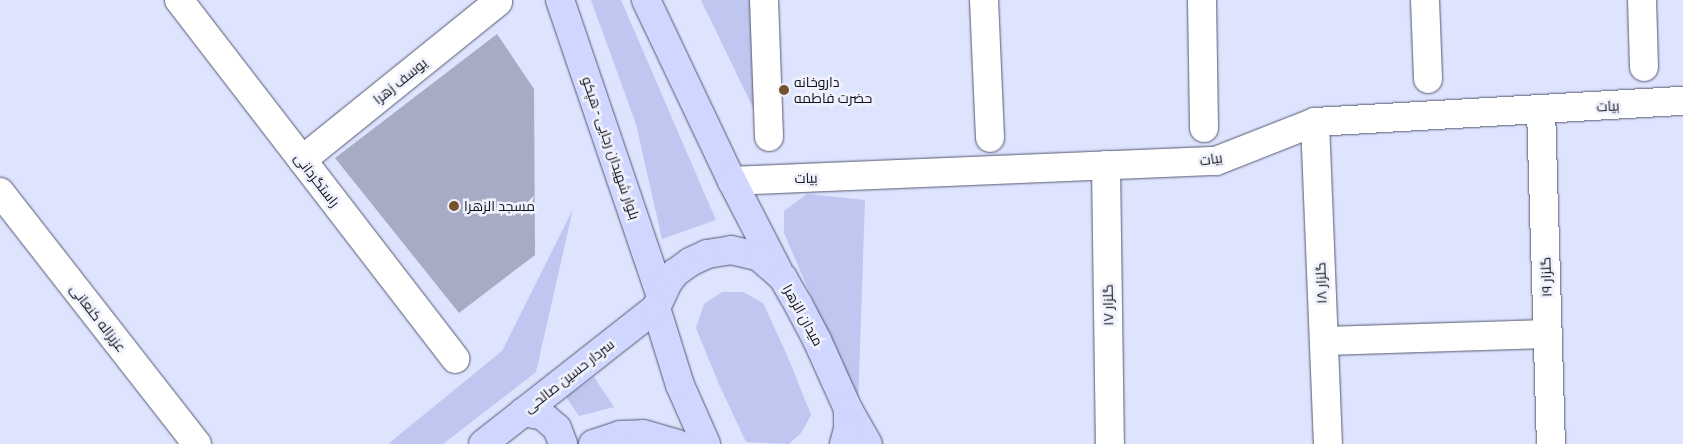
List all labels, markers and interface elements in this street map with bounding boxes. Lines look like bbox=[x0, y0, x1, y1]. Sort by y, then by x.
street label: یوسف زهرا bbox=[370, 54, 430, 108]
street label: بلوار شهیدان رجایی - هپکو bbox=[579, 74, 643, 222]
place label: داروخانه حضرت فاطمه bbox=[794, 74, 872, 106]
marker: داروخانه حضرت فاطمه bbox=[778, 84, 790, 96]
street label: بیات bbox=[1596, 97, 1620, 115]
street label: بیات bbox=[1198, 149, 1224, 169]
street label: راستگردانی bbox=[291, 150, 343, 210]
street label: بیات bbox=[794, 169, 818, 187]
place label: مسجد الزهرا bbox=[464, 198, 535, 214]
marker: مسجد الزهرا bbox=[448, 200, 460, 212]
street label: گلزار ۱۹ bbox=[1537, 257, 1555, 297]
street label: گلزار ۱۸ bbox=[1312, 262, 1330, 304]
street label: عزیزاله کنعانی bbox=[66, 281, 130, 355]
street label: میدان الزهرا bbox=[779, 281, 827, 349]
street label: گلزار ۱۷ bbox=[1099, 284, 1117, 326]
street label: سردار حسین صالحی bbox=[520, 335, 618, 417]

